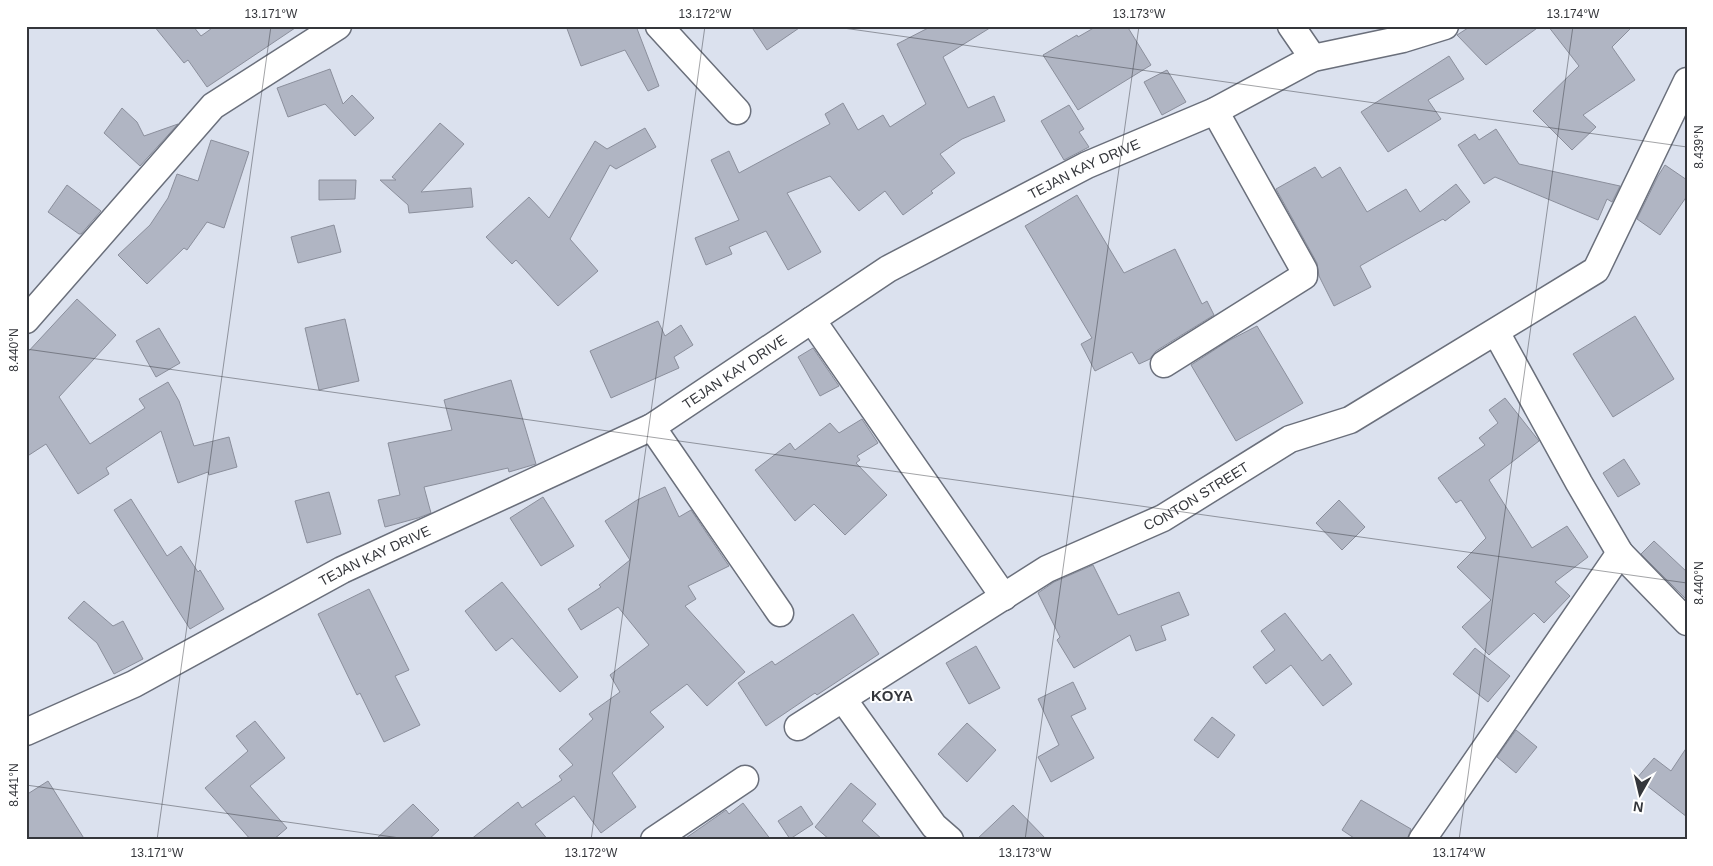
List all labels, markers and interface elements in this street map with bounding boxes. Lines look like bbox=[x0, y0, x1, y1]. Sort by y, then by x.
text: 13.171°W bbox=[245, 7, 298, 21]
text: 13.172°W bbox=[679, 7, 732, 21]
text: 13.173°W bbox=[1113, 7, 1166, 21]
text: 13.174°W bbox=[1547, 7, 1600, 21]
text: 8.439°N bbox=[1692, 125, 1706, 169]
street label: TEJAN KAY DRIVE bbox=[1026, 136, 1142, 202]
text: 8.440°N bbox=[7, 328, 21, 372]
street label: TEJAN KAY DRIVE bbox=[679, 331, 789, 412]
street label: CONTON STREET bbox=[1141, 459, 1252, 534]
street label: TEJAN KAY DRIVE bbox=[316, 522, 433, 589]
text: 8.440°N bbox=[1692, 561, 1706, 605]
district label: KOYA bbox=[871, 687, 913, 704]
text: 8.441°N bbox=[7, 763, 21, 807]
north arrow bbox=[1616, 768, 1666, 818]
text: N bbox=[1632, 798, 1644, 816]
text: 13.171°W bbox=[131, 846, 184, 860]
text: 13.172°W bbox=[565, 846, 618, 860]
text: 13.173°W bbox=[999, 846, 1052, 860]
text: 13.174°W bbox=[1433, 846, 1486, 860]

